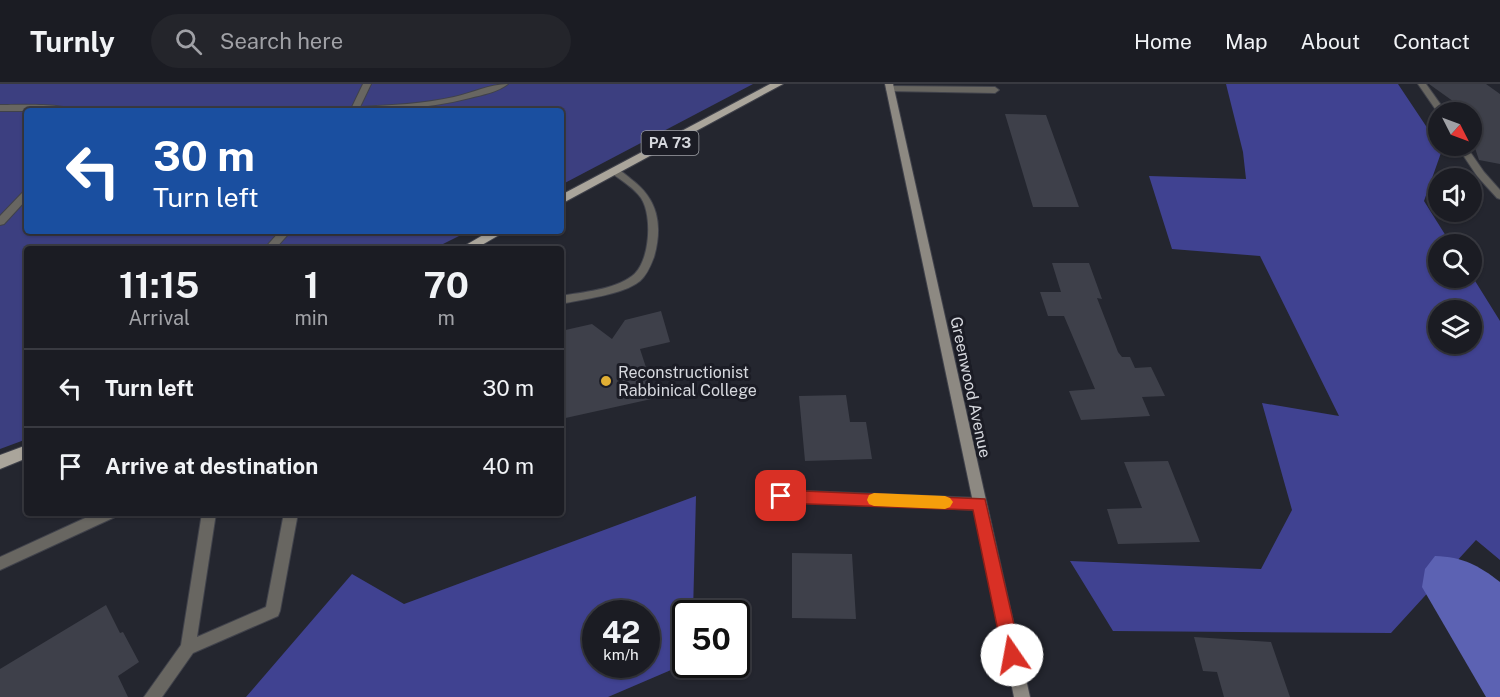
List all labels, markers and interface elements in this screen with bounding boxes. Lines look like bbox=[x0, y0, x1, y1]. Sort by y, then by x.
search box bbox=[151, 14, 571, 68]
text: Turnly bbox=[30, 25, 115, 58]
icon: search bbox=[172, 25, 205, 58]
text: Search here bbox=[220, 28, 343, 54]
text: Home bbox=[1134, 29, 1192, 54]
text: Map bbox=[1225, 29, 1268, 54]
text: About bbox=[1301, 29, 1360, 54]
text: Contact bbox=[1393, 29, 1470, 54]
north arrow bbox=[1428, 102, 1482, 156]
map controls bbox=[1428, 102, 1482, 354]
text: 30 m bbox=[153, 131, 255, 180]
road number: PA 73 bbox=[642, 131, 698, 155]
icon: left bbox=[54, 132, 132, 210]
button: sound bbox=[1428, 168, 1482, 222]
text: Turn left bbox=[153, 181, 259, 213]
button: search bbox=[1428, 234, 1482, 288]
text: 11:15 bbox=[119, 264, 199, 306]
text: 1 bbox=[304, 264, 319, 306]
text: 70 bbox=[423, 264, 469, 306]
button: layers bbox=[1428, 300, 1482, 354]
text: Arrival bbox=[128, 306, 190, 330]
text: min bbox=[294, 306, 328, 330]
text: m bbox=[438, 306, 455, 330]
street label: Greenwood Avenue bbox=[946, 315, 995, 459]
place label: Reconstructionist Rabbinical College bbox=[618, 363, 757, 400]
icon: left bbox=[54, 372, 87, 405]
marker: Reconstructionist Rabbinical College bbox=[599, 374, 613, 388]
text: Turn left bbox=[105, 375, 194, 401]
text: 30 m bbox=[482, 375, 534, 401]
icon: arrive bbox=[54, 450, 87, 483]
text: Arrive at destination bbox=[105, 453, 318, 479]
text: 40 m bbox=[482, 453, 534, 479]
pin bbox=[755, 470, 806, 521]
icon: arrive bbox=[764, 479, 797, 512]
speed limit sign: 50 bbox=[672, 600, 750, 678]
text: 42 bbox=[602, 614, 640, 650]
position arrow bbox=[980, 623, 1044, 687]
text: km/h bbox=[603, 646, 639, 663]

